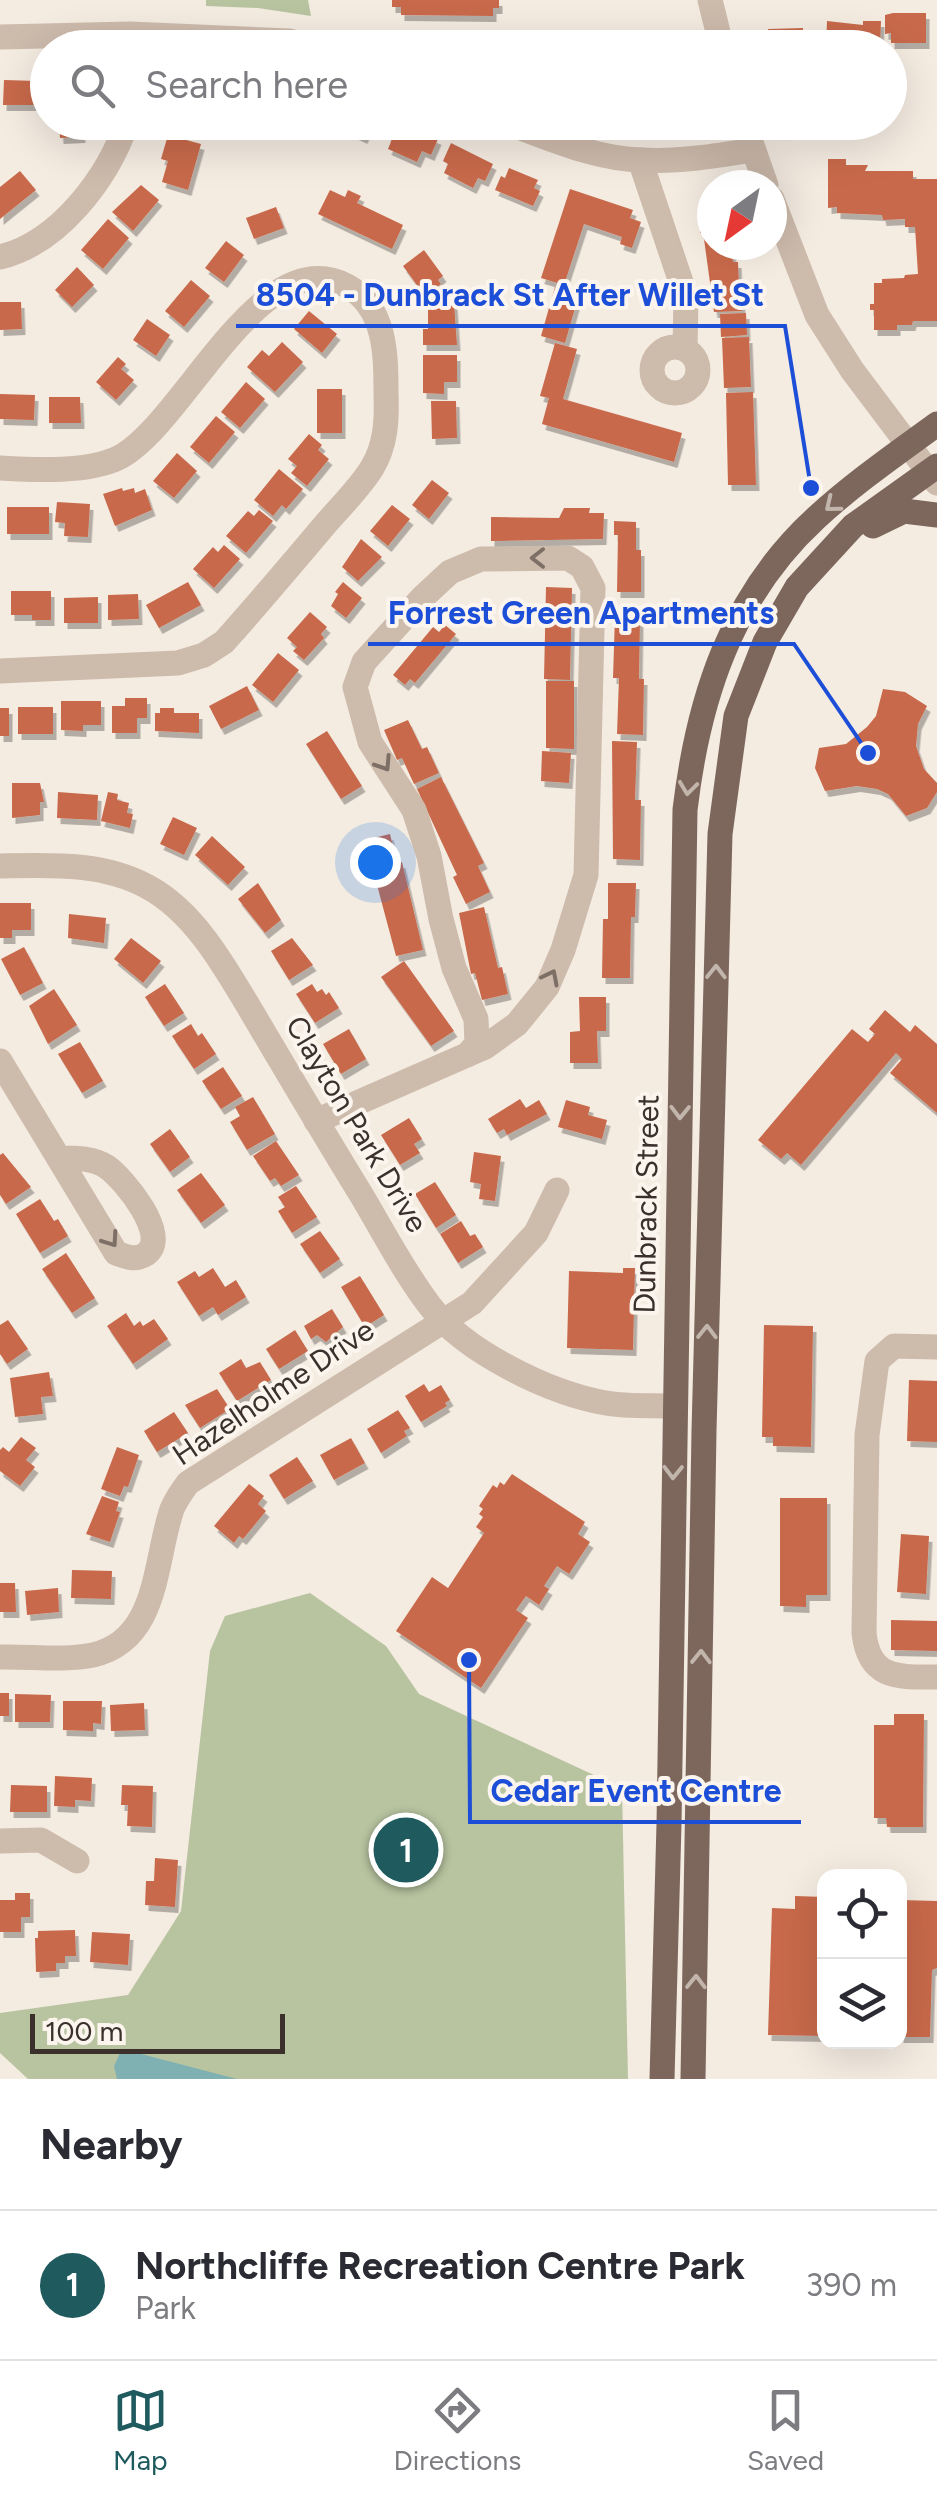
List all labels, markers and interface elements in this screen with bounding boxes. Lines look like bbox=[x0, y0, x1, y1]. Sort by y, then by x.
search box bbox=[30, 30, 907, 140]
icon: search bbox=[65, 58, 120, 113]
text: Search here bbox=[145, 62, 348, 108]
north arrow bbox=[697, 170, 787, 260]
callout: 8504 - Dunbrack St After Willet St bbox=[236, 264, 785, 326]
text: 8504 - Dunbrack St After Willet St bbox=[256, 276, 764, 314]
one-way arrow bbox=[825, 493, 843, 511]
one-way arrow bbox=[530, 548, 546, 569]
callout: Forrest Green Apartments bbox=[368, 582, 794, 644]
text: Forrest Green Apartments bbox=[388, 594, 774, 632]
one-way arrow bbox=[372, 753, 391, 771]
one-way arrow bbox=[678, 780, 699, 796]
your location bbox=[350, 837, 401, 888]
one-way arrow bbox=[705, 963, 727, 978]
one-way arrow bbox=[539, 969, 558, 987]
street label: Clayton Park Drive bbox=[278, 1009, 436, 1239]
street label: Dunbrack Street bbox=[626, 1094, 666, 1314]
one-way arrow bbox=[670, 1105, 691, 1121]
one-way arrow bbox=[99, 1229, 117, 1247]
street label: Hazelholme Drive bbox=[165, 1311, 381, 1473]
one-way arrow bbox=[696, 1323, 717, 1339]
one-way arrow bbox=[662, 1466, 684, 1481]
one-way arrow bbox=[691, 1648, 712, 1664]
callout: Cedar Event Centre bbox=[470, 1760, 801, 1822]
text: Cedar Event Centre bbox=[490, 1772, 782, 1810]
pin: 1 bbox=[374, 1812, 438, 1888]
map controls bbox=[817, 1869, 907, 2049]
button: locate bbox=[817, 1869, 907, 1959]
button: layers bbox=[817, 1959, 907, 2049]
one-way arrow bbox=[685, 1973, 706, 1989]
scale bar bbox=[30, 2009, 285, 2054]
text: 100 m bbox=[45, 2014, 123, 2048]
text: Nearby bbox=[40, 2119, 182, 2170]
text: Northcliffe Recreation Centre Park bbox=[135, 2243, 745, 2289]
text: 1 bbox=[66, 2266, 79, 2304]
text: 390 m bbox=[806, 2266, 897, 2304]
text: Park bbox=[135, 2289, 196, 2327]
tab: Map bbox=[113, 2383, 168, 2477]
tab: Directions bbox=[394, 2383, 521, 2477]
tab: Saved bbox=[747, 2383, 824, 2477]

